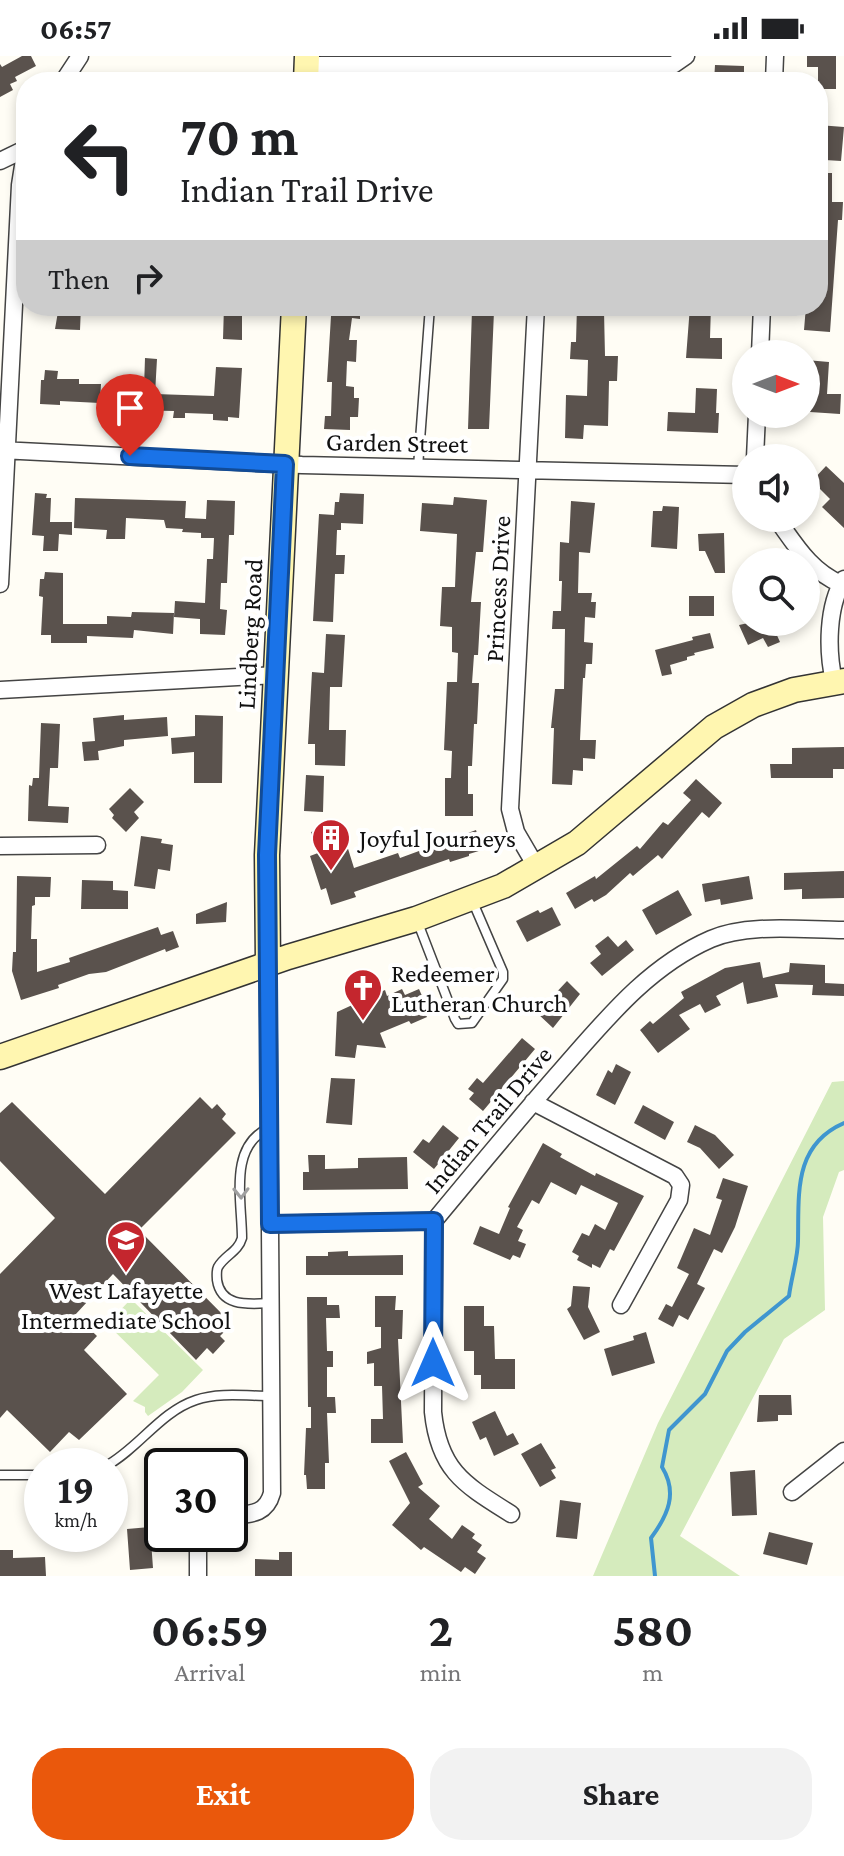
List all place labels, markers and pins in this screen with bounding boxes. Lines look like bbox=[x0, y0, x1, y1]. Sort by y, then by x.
pin bbox=[96, 374, 164, 456]
building icon: Joyful Journeys bbox=[310, 817, 352, 872]
place label: Joyful Journeys bbox=[357, 824, 516, 853]
place label: Redeemer Lutheran Church bbox=[391, 959, 568, 1018]
church icon: Redeemer Lutheran Church bbox=[342, 967, 384, 1022]
school or university icon: West Lafayette Intermediate School bbox=[105, 1219, 147, 1274]
place label: West Lafayette Intermediate School bbox=[21, 1276, 231, 1335]

